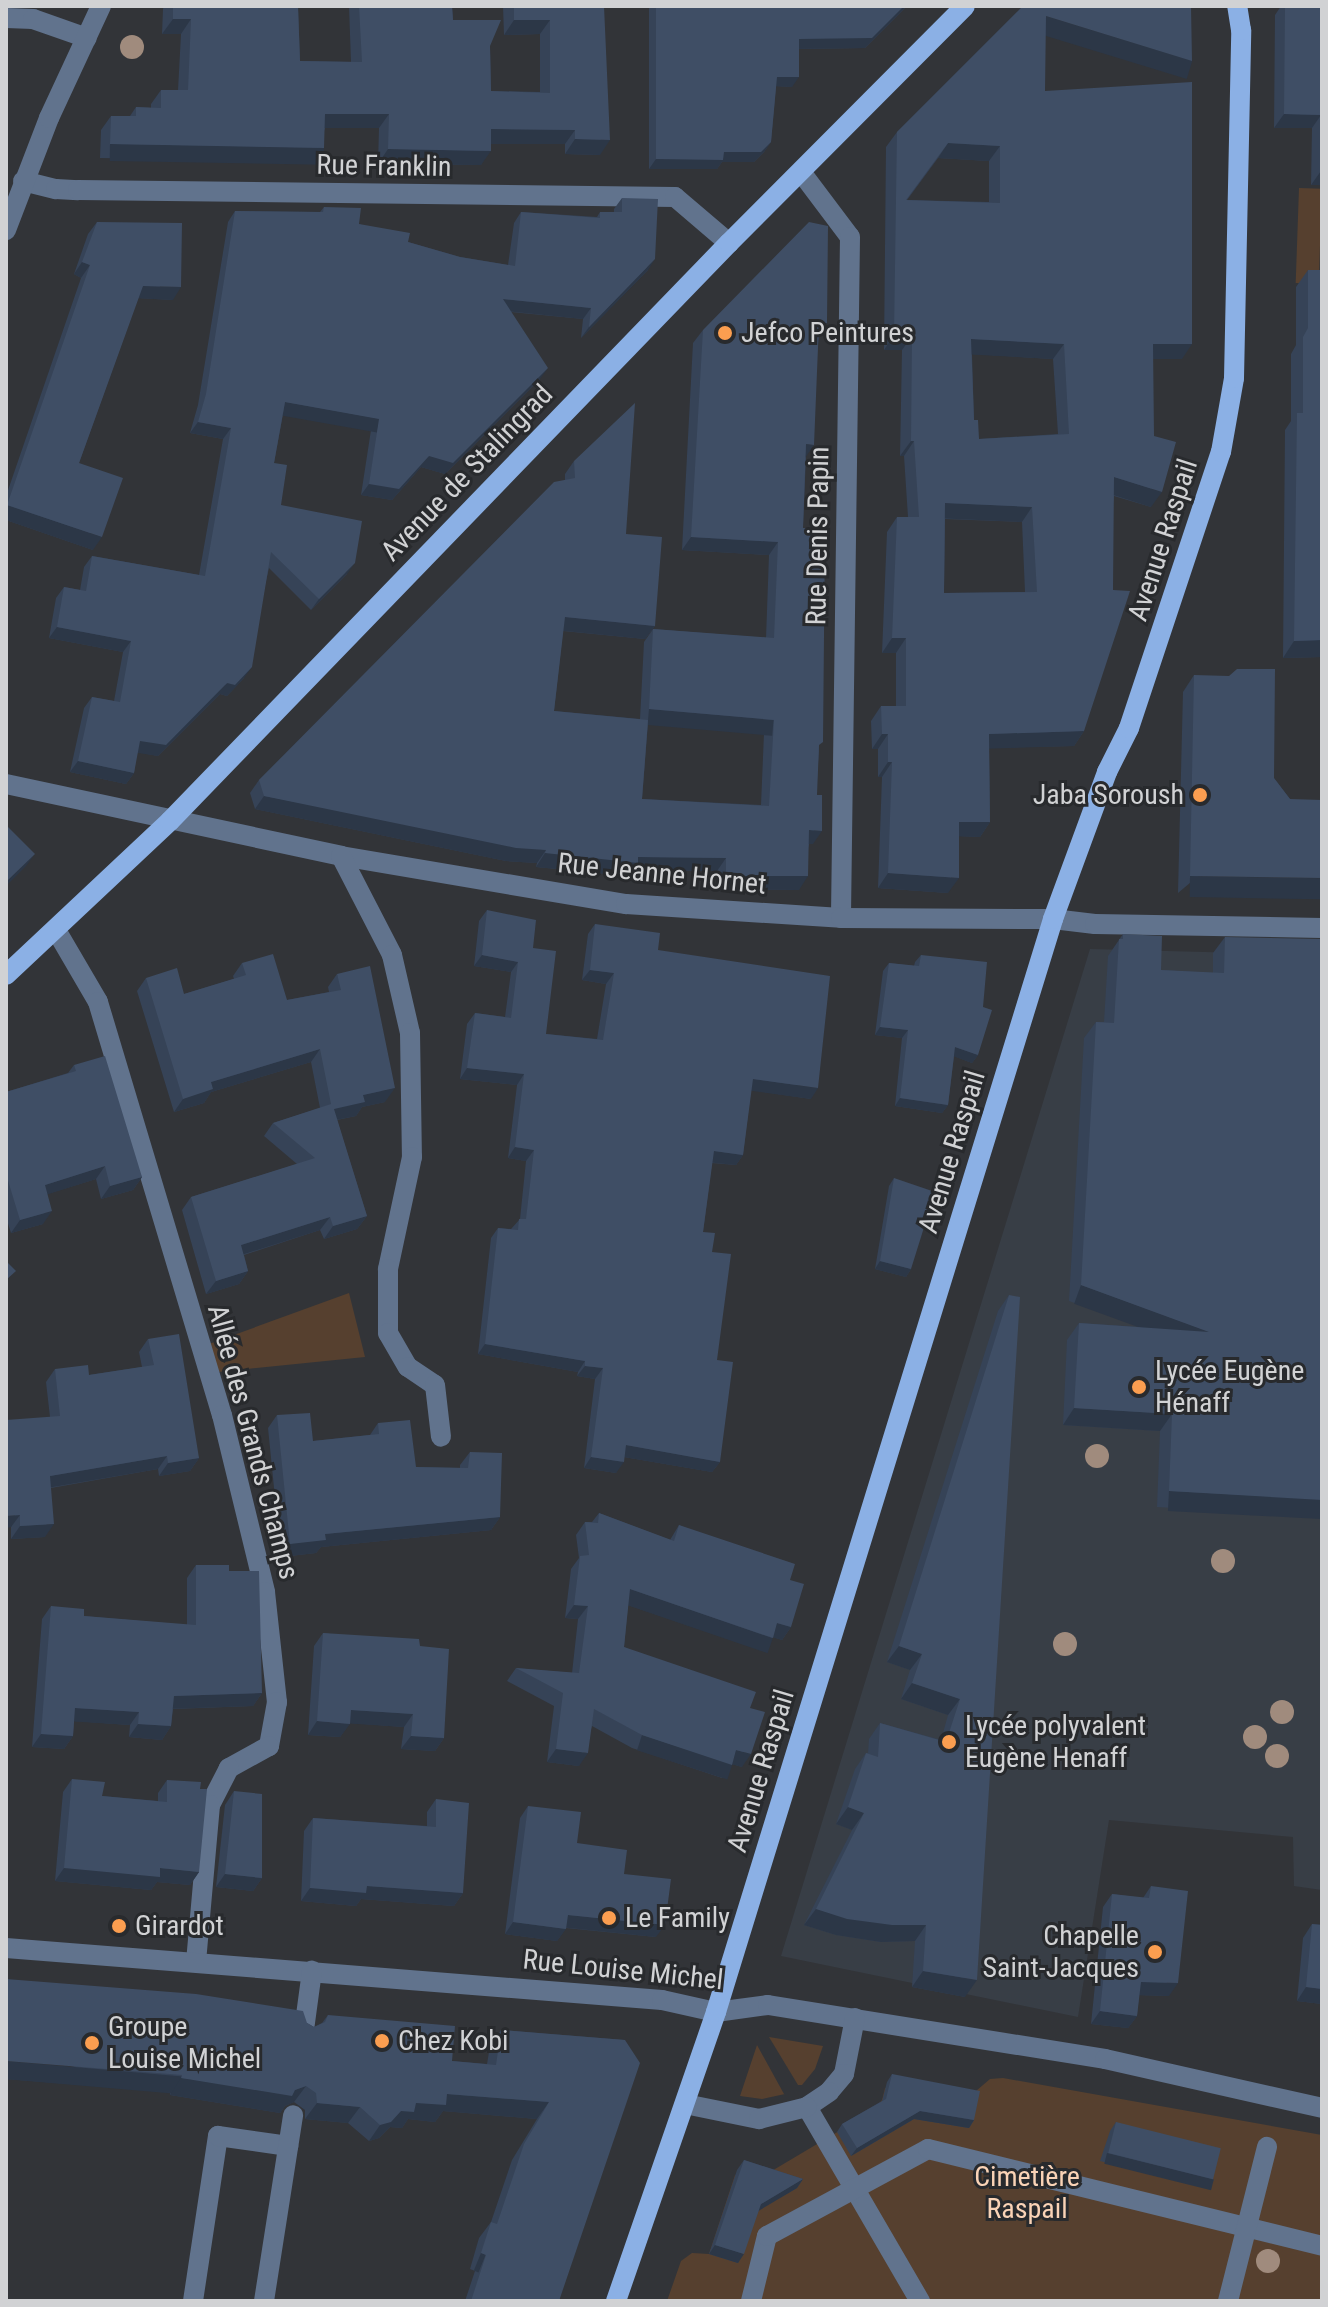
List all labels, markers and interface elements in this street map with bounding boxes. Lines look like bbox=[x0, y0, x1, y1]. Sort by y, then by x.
street label: Rue Franklin bbox=[316, 148, 452, 184]
place label: Jefco Peintures bbox=[741, 316, 914, 350]
marker: Jefco Peintures bbox=[716, 324, 734, 342]
street label: Avenue de Stalingrad bbox=[374, 378, 560, 568]
street label: Rue Denis Papin bbox=[800, 446, 836, 626]
street label: Avenue Raspail bbox=[1121, 455, 1205, 625]
place label: Jaba Soroush bbox=[1033, 778, 1184, 812]
marker: Jaba Soroush bbox=[1191, 786, 1209, 804]
street label: Rue Jeanne Hornet bbox=[556, 846, 768, 902]
street label: Avenue Raspail bbox=[911, 1067, 993, 1237]
street label: Allée des Grands Champs bbox=[200, 1301, 306, 1583]
place label: Lycée Eugène Hénaff bbox=[1155, 1354, 1304, 1420]
marker: Lycée Eugène Hénaff bbox=[1130, 1378, 1148, 1396]
street label: Avenue Raspail bbox=[720, 1686, 802, 1856]
place label: Lycée polyvalent Eugène Henaff bbox=[965, 1709, 1146, 1775]
marker: Lycée polyvalent Eugène Henaff bbox=[940, 1733, 958, 1751]
place label: Le Family bbox=[625, 1901, 730, 1935]
place label: Girardot bbox=[135, 1909, 224, 1943]
marker: Le Family bbox=[600, 1909, 618, 1927]
marker: Girardot bbox=[110, 1917, 128, 1935]
place label: Chapelle Saint-Jacques bbox=[983, 1919, 1139, 1985]
street label: Rue Louise Michel bbox=[521, 1943, 725, 1997]
marker: Chapelle Saint-Jacques bbox=[1146, 1943, 1164, 1961]
place label: Groupe Louise Michel bbox=[108, 2010, 261, 2076]
place label: Chez Kobi bbox=[398, 2024, 508, 2058]
marker: Chez Kobi bbox=[373, 2032, 391, 2050]
marker: Groupe Louise Michel bbox=[83, 2034, 101, 2052]
park label: Cimetière Raspail bbox=[974, 2160, 1080, 2226]

